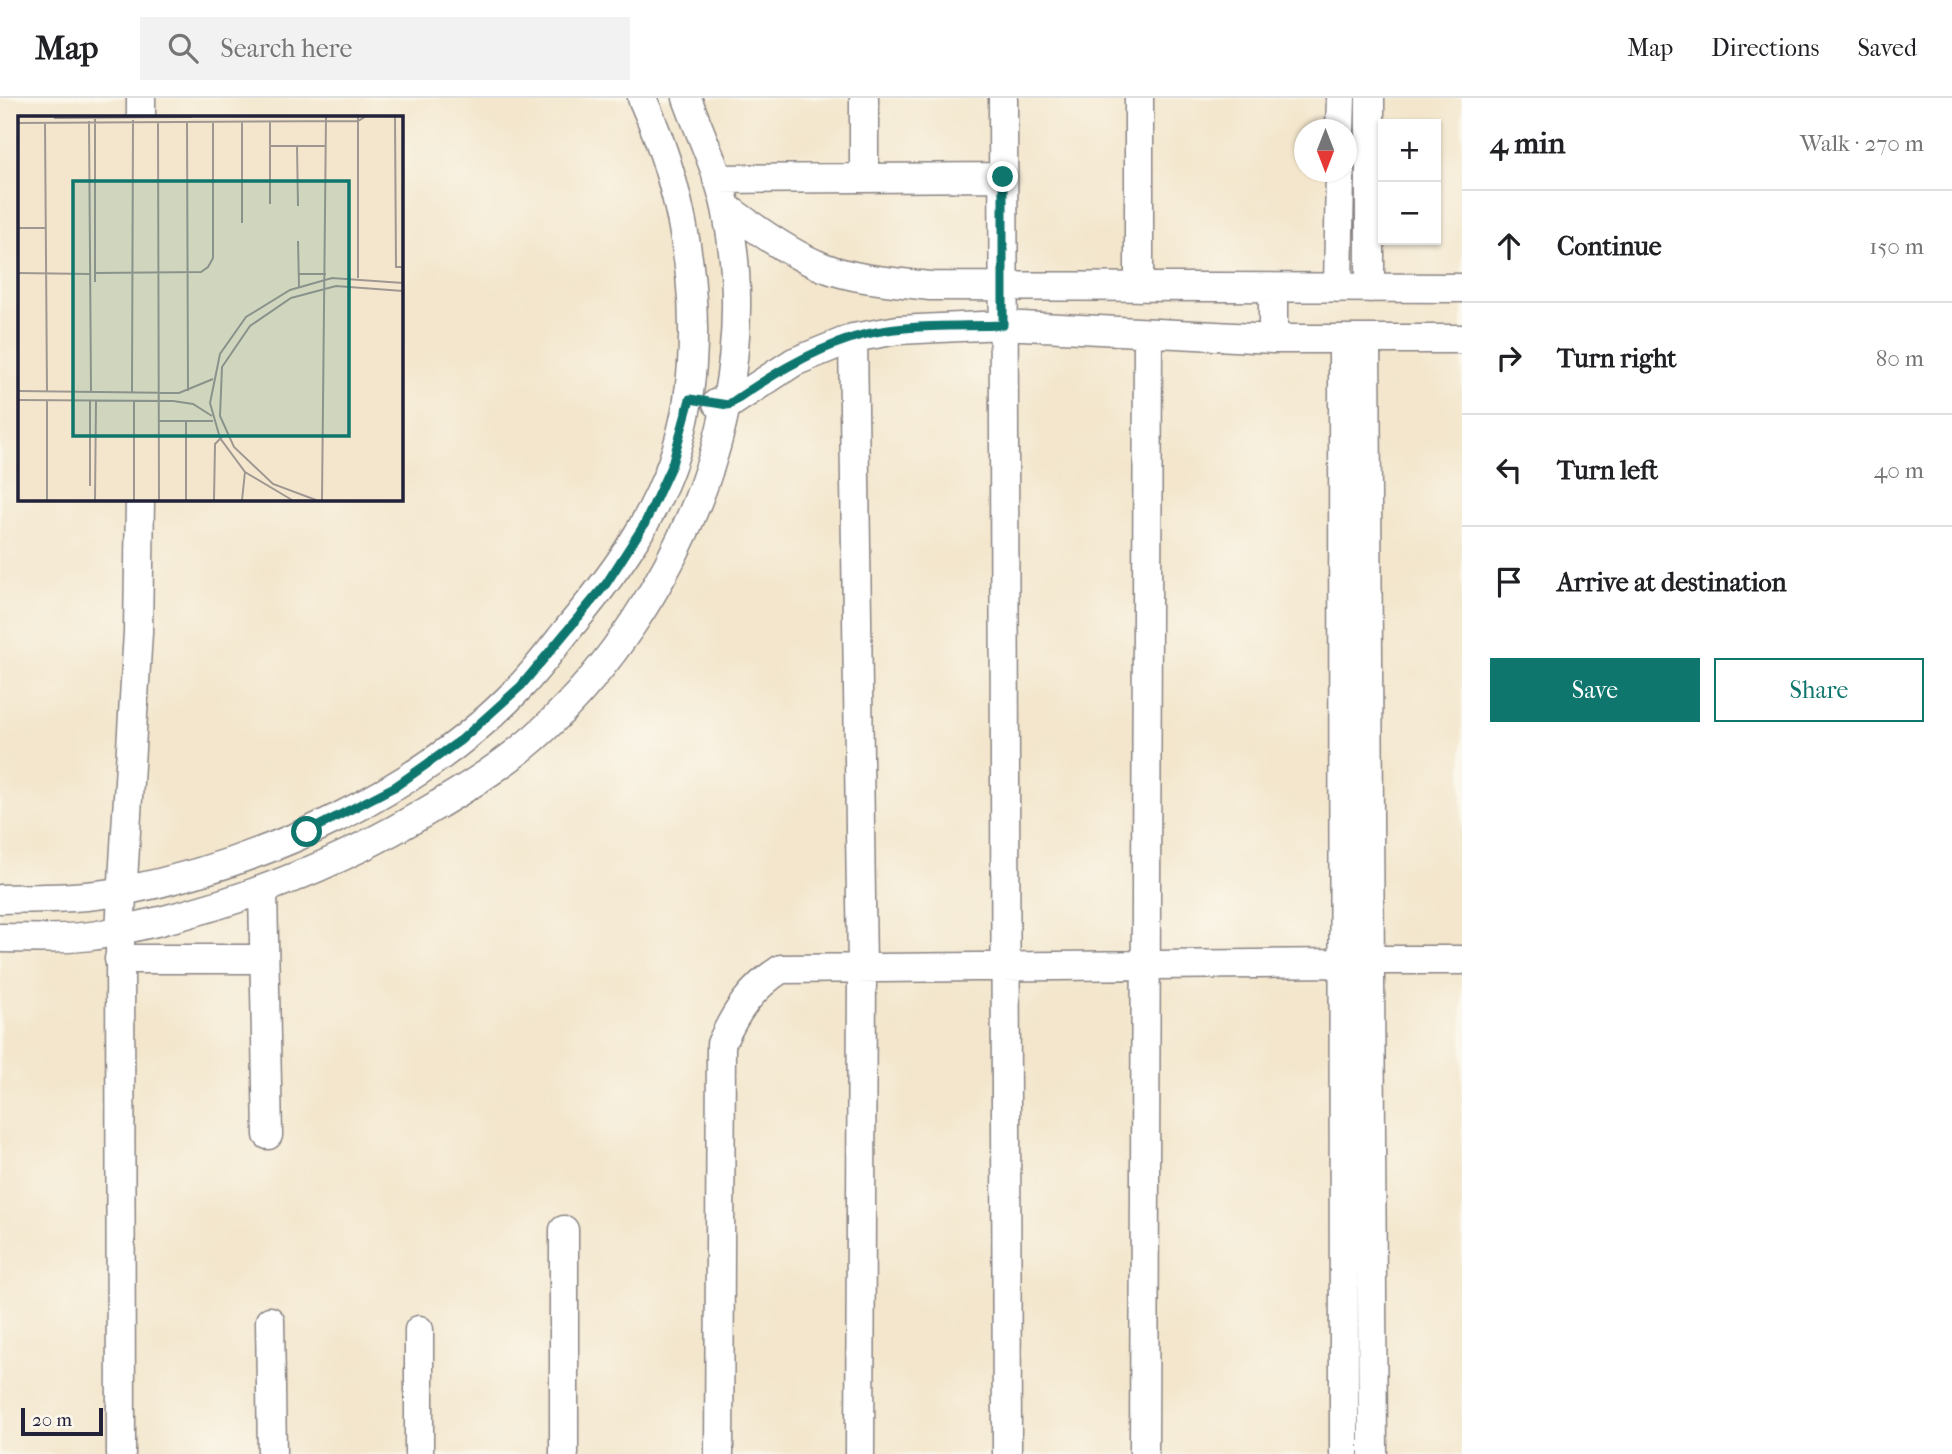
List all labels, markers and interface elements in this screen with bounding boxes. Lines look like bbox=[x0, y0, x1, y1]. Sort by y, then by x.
search box bbox=[140, 17, 630, 80]
text: Map bbox=[35, 29, 98, 68]
icon: search bbox=[164, 29, 202, 67]
text: Search here bbox=[220, 33, 352, 64]
text: Map bbox=[1627, 34, 1673, 62]
text: Directions bbox=[1711, 34, 1819, 62]
text: Saved bbox=[1857, 34, 1917, 62]
inset map bbox=[18, 116, 402, 500]
north arrow bbox=[1294, 119, 1357, 182]
map controls bbox=[1378, 119, 1441, 245]
button: + bbox=[1378, 119, 1441, 182]
text: 4 min bbox=[1490, 126, 1565, 161]
text: Walk · 270 m bbox=[1800, 130, 1924, 157]
route end bbox=[987, 161, 1018, 192]
button: − bbox=[1378, 182, 1441, 245]
icon: ahead bbox=[1490, 227, 1528, 265]
text: Continue bbox=[1557, 231, 1662, 262]
text: 150 m bbox=[1869, 233, 1924, 260]
icon: right bbox=[1490, 339, 1528, 377]
text: Turn right bbox=[1557, 343, 1677, 374]
text: 80 m bbox=[1876, 345, 1924, 372]
icon: left bbox=[1490, 451, 1528, 489]
text: Turn left bbox=[1557, 455, 1658, 486]
text: 40 m bbox=[1874, 457, 1924, 484]
icon: arrive bbox=[1490, 563, 1528, 601]
text: Arrive at destination bbox=[1557, 567, 1787, 598]
button: Save bbox=[1490, 658, 1700, 722]
button: Share bbox=[1714, 658, 1924, 722]
route start bbox=[291, 816, 322, 847]
scale bar bbox=[21, 1405, 103, 1437]
text: 20 m bbox=[32, 1409, 72, 1431]

